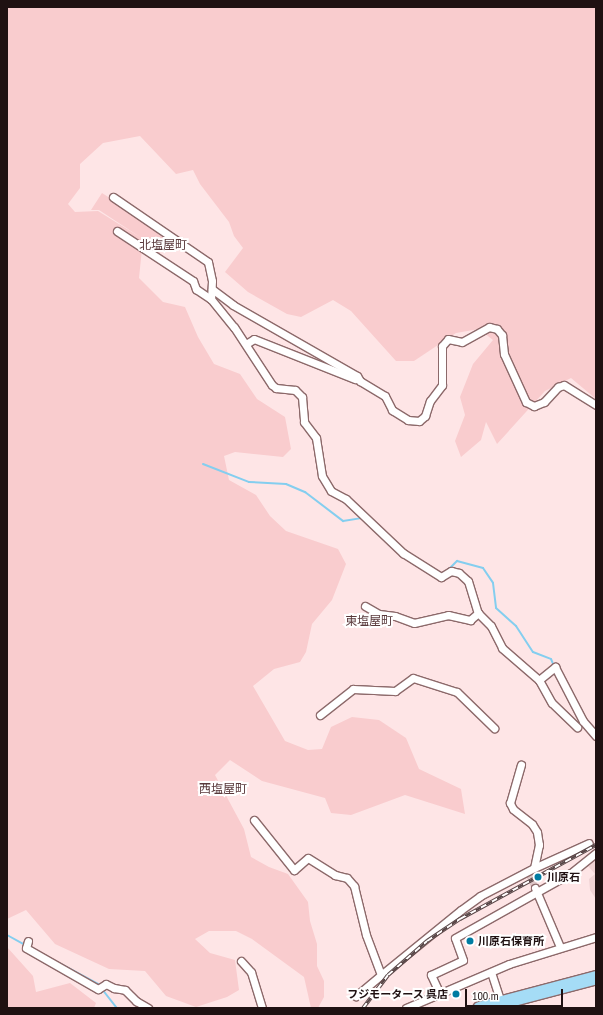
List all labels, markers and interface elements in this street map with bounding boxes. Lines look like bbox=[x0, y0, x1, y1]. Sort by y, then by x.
district label: 北塩屋町 bbox=[139, 238, 187, 252]
district label: 東塩屋町 bbox=[345, 614, 393, 628]
district label: 西塩屋町 bbox=[199, 782, 247, 796]
place label: 川原石 bbox=[547, 870, 580, 884]
marker: 川原石 bbox=[532, 871, 544, 883]
place label: 川原石保育所 bbox=[478, 934, 544, 948]
marker: 川原石保育所 bbox=[465, 936, 475, 946]
scale bar bbox=[467, 981, 565, 1007]
place label: フジモータース 呉店 bbox=[347, 987, 448, 1001]
text: 100 m bbox=[472, 988, 499, 1003]
marker: フジモータース 呉店 bbox=[451, 989, 461, 999]

